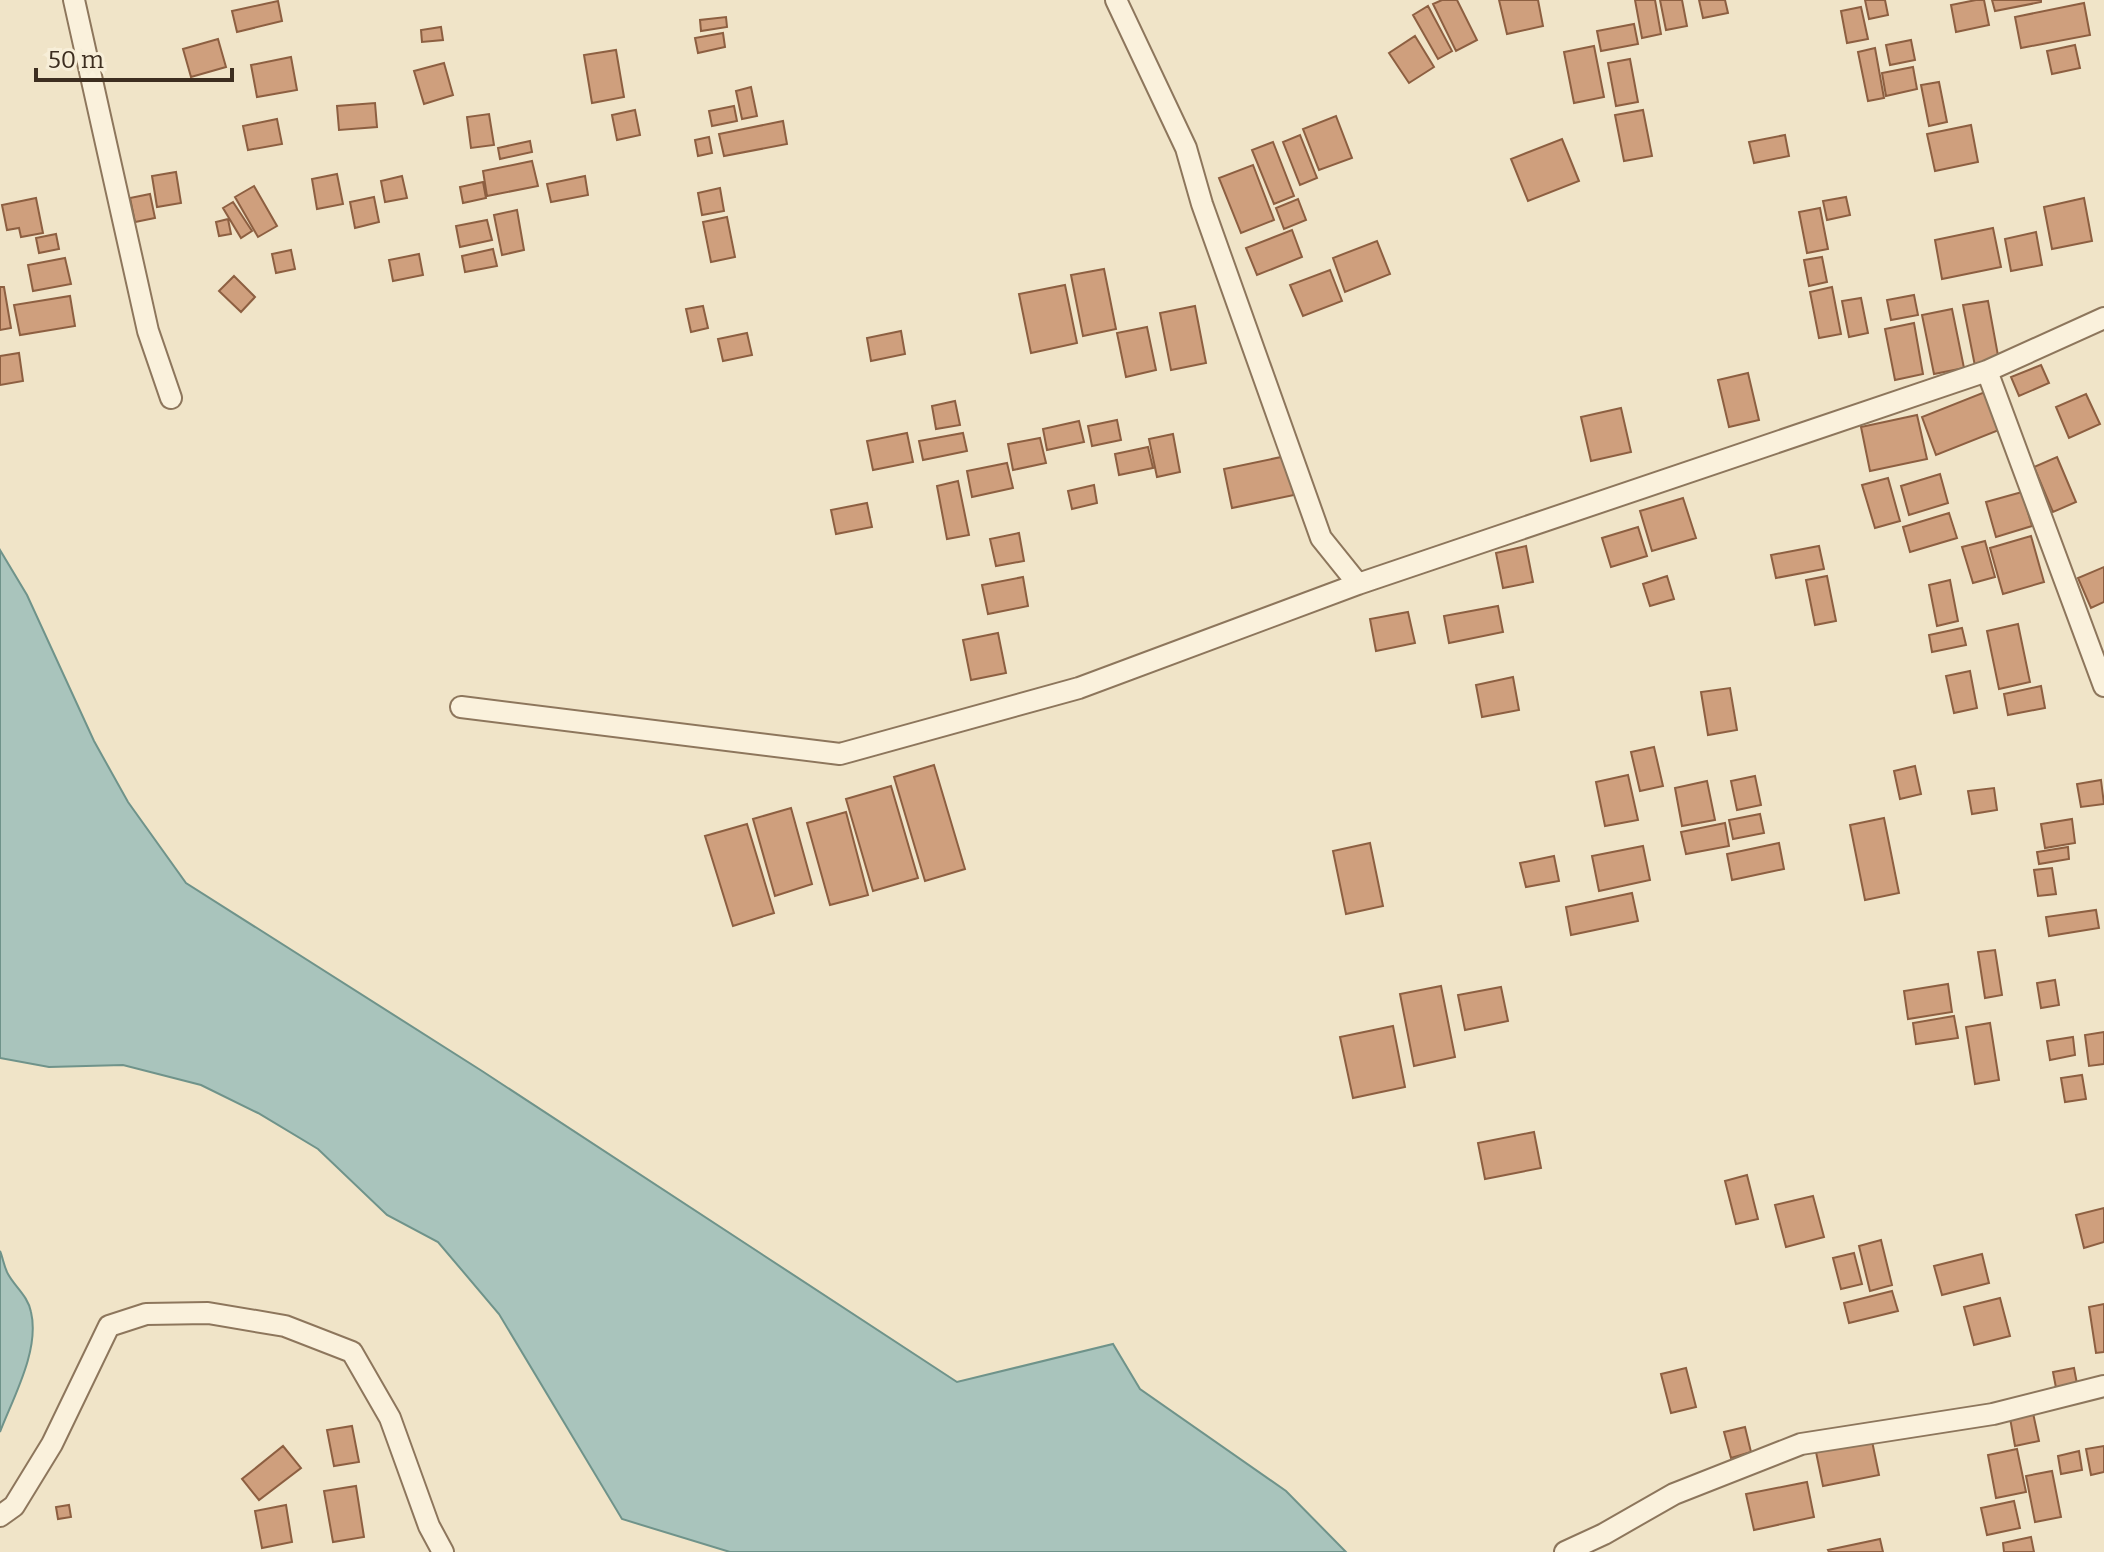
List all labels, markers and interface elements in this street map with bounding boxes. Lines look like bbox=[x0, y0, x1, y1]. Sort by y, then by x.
scale bar bbox=[36, 32, 232, 82]
text: 50 m bbox=[48, 46, 104, 74]

